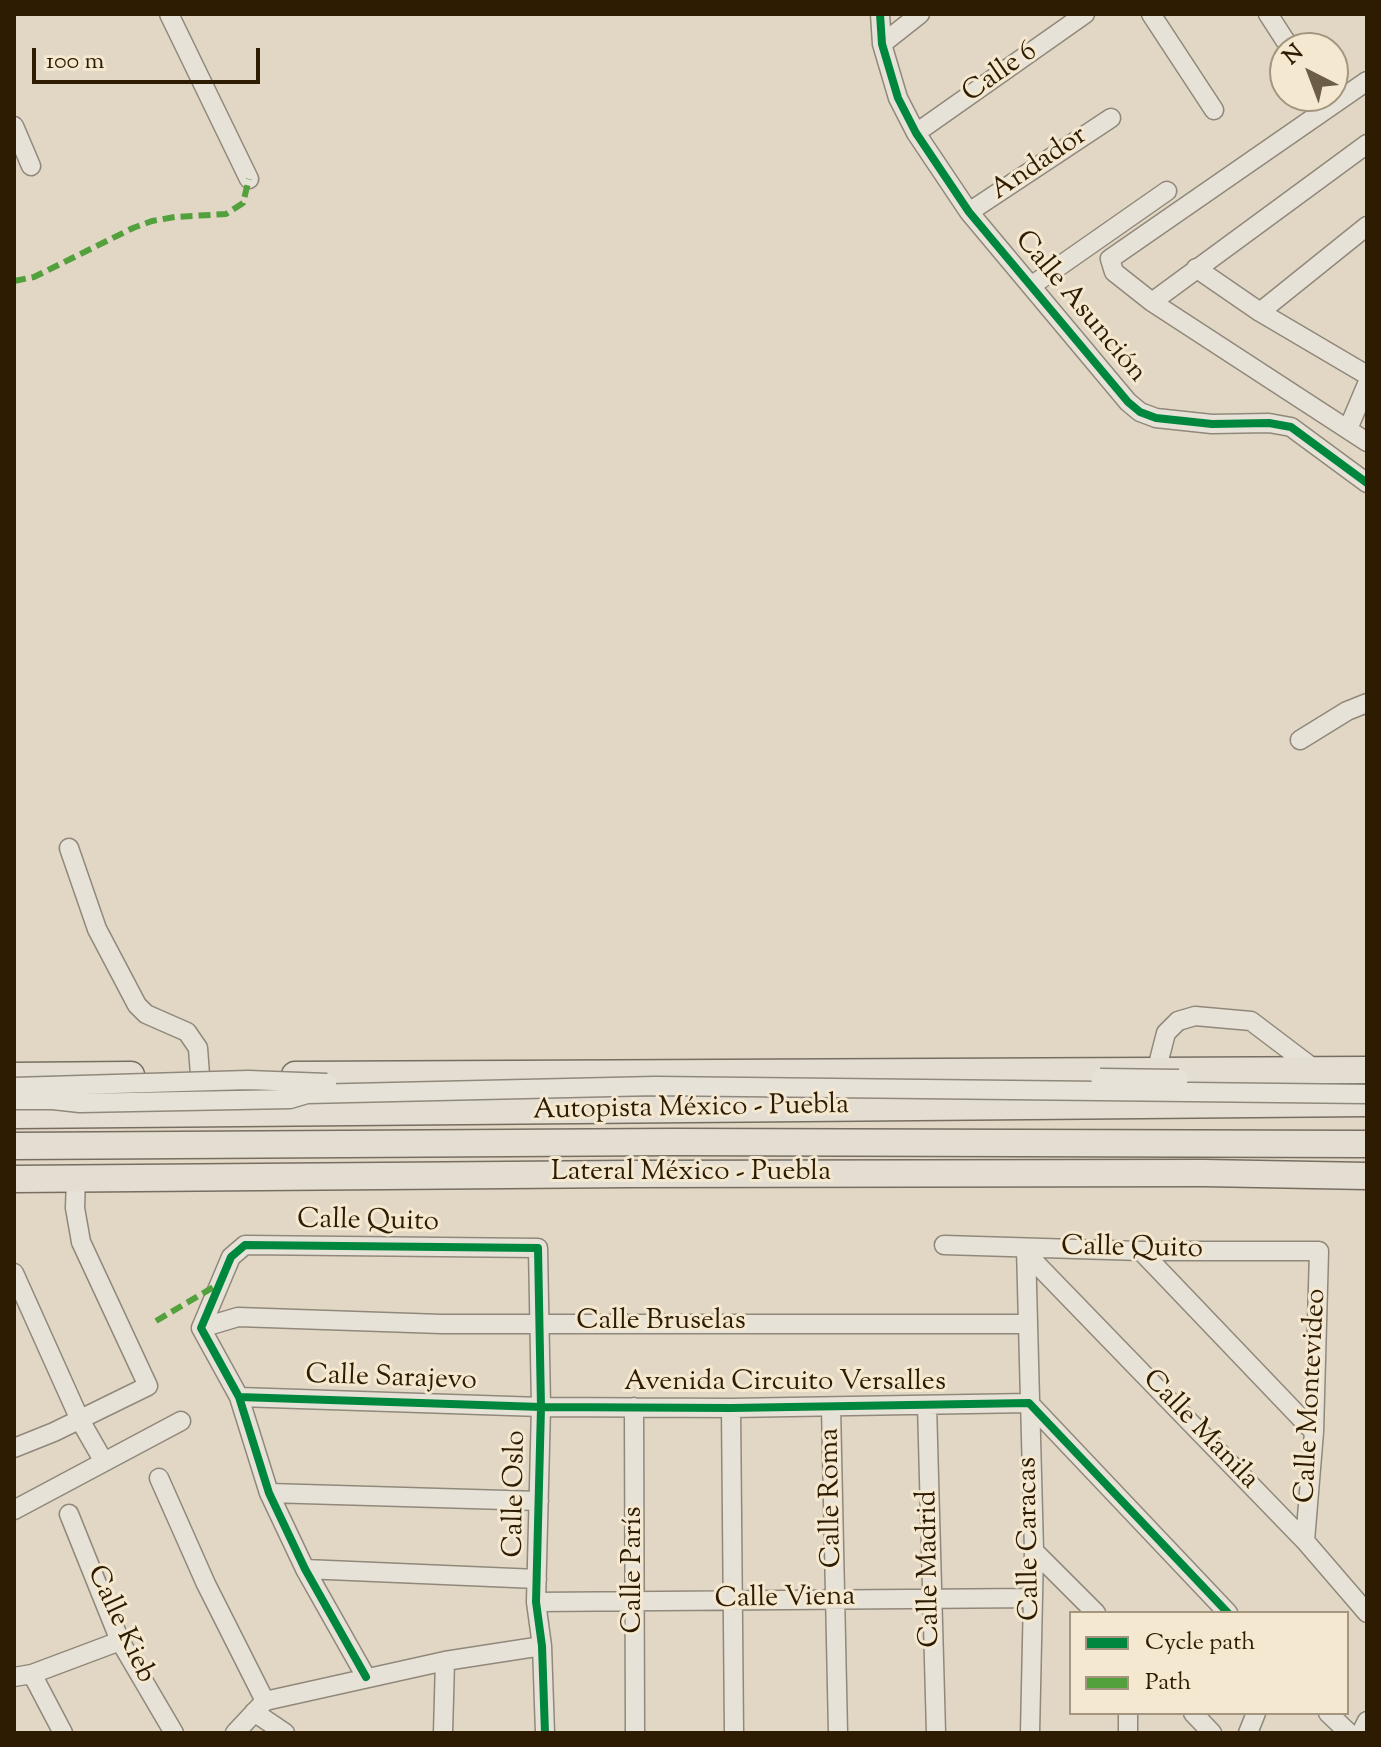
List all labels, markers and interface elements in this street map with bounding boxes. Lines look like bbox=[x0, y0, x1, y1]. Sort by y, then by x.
scale bar bbox=[36, 32, 264, 82]
north arrow bbox=[1269, 32, 1349, 112]
street label: Calle 6 bbox=[957, 36, 1045, 112]
text: N bbox=[1277, 38, 1312, 73]
text: 100 m bbox=[46, 45, 104, 79]
street label: Andador bbox=[986, 121, 1094, 209]
street label: Calle Asunción bbox=[1006, 225, 1152, 391]
street label: Autopista México - Puebla bbox=[533, 1090, 849, 1130]
street label: Lateral México - Puebla bbox=[551, 1157, 831, 1191]
street label: Calle Quito bbox=[297, 1205, 439, 1241]
street label: Calle Quito bbox=[1061, 1232, 1203, 1268]
street label: Calle Montevideo bbox=[1291, 1288, 1335, 1504]
street label: Calle Bruselas bbox=[576, 1306, 746, 1340]
street label: Calle Sarajevo bbox=[305, 1360, 477, 1400]
street label: Calle Manila bbox=[1134, 1364, 1264, 1498]
street label: Avenida Circuito Versalles bbox=[624, 1367, 946, 1401]
street label: Calle Roma bbox=[815, 1428, 851, 1568]
street label: Calle Oslo bbox=[499, 1430, 535, 1558]
street label: Calle Caracas bbox=[1013, 1457, 1049, 1621]
street label: Calle Madrid bbox=[913, 1490, 949, 1648]
street label: Calle París bbox=[618, 1507, 652, 1633]
street label: Calle Kieb bbox=[77, 1561, 161, 1689]
street label: Calle Viena bbox=[714, 1582, 856, 1618]
legend bbox=[1069, 1611, 1349, 1715]
text: Cycle path bbox=[1145, 1626, 1255, 1660]
text: Path bbox=[1145, 1666, 1191, 1700]

